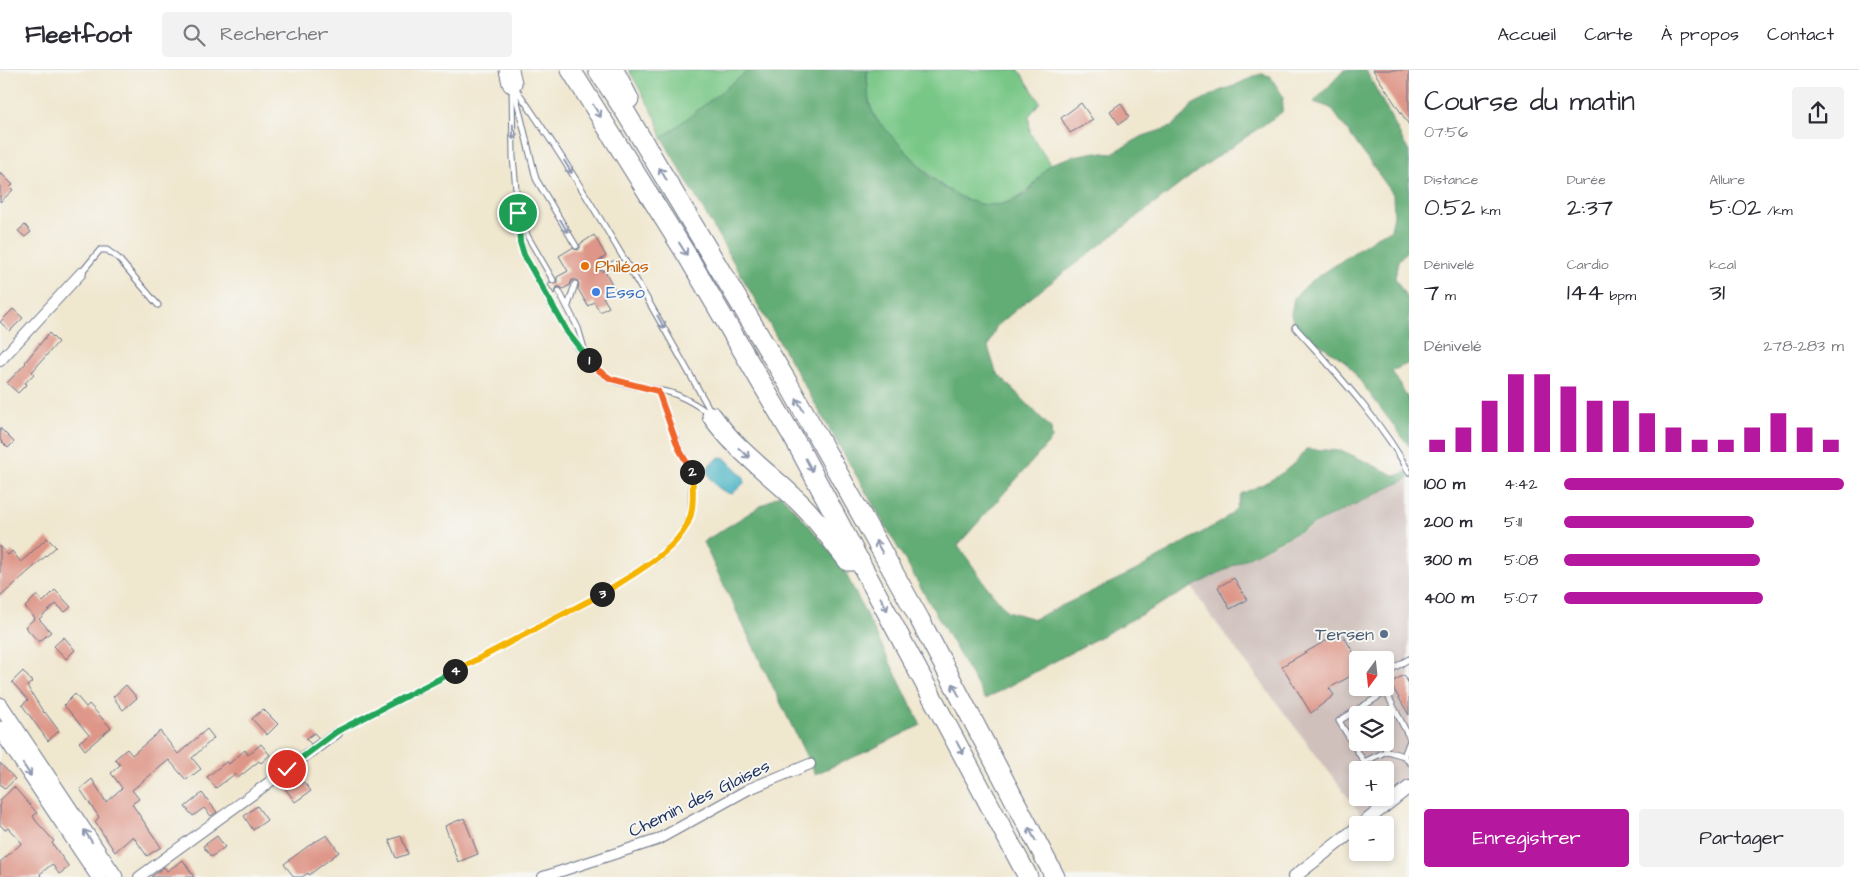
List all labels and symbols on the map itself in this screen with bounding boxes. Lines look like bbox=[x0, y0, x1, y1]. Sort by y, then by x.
one-way arrow bbox=[592, 104, 602, 118]
one-way arrow bbox=[508, 124, 518, 140]
one-way arrow bbox=[564, 160, 574, 174]
one-way arrow bbox=[657, 168, 667, 182]
pin bbox=[497, 192, 539, 234]
one-way arrow bbox=[560, 219, 570, 233]
one-way arrow bbox=[678, 242, 689, 256]
place label: Philéas bbox=[595, 254, 649, 279]
marker: Philéas bbox=[579, 260, 591, 272]
place label: Esso bbox=[606, 280, 645, 305]
marker: Esso bbox=[590, 286, 602, 298]
one-way arrow bbox=[656, 314, 666, 329]
pin: 1 bbox=[576, 348, 602, 372]
one-way arrow bbox=[795, 398, 804, 413]
one-way arrow bbox=[738, 447, 751, 459]
one-way arrow bbox=[804, 458, 814, 473]
pin: 2 bbox=[680, 460, 704, 484]
one-way arrow bbox=[874, 540, 884, 555]
pin: 3 bbox=[590, 582, 614, 606]
one-way arrow bbox=[879, 596, 889, 611]
place label: Tersen bbox=[1315, 622, 1374, 647]
marker: Tersen bbox=[1378, 628, 1390, 640]
north arrow bbox=[1349, 651, 1394, 696]
pin: 4 bbox=[442, 658, 468, 684]
one-way arrow bbox=[951, 683, 961, 698]
one-way arrow bbox=[955, 740, 965, 754]
pin bbox=[266, 748, 308, 790]
street label: Chemin des Glaises bbox=[624, 753, 774, 844]
one-way arrow bbox=[22, 762, 32, 776]
one-way arrow bbox=[1027, 827, 1036, 842]
one-way arrow bbox=[83, 830, 93, 844]

